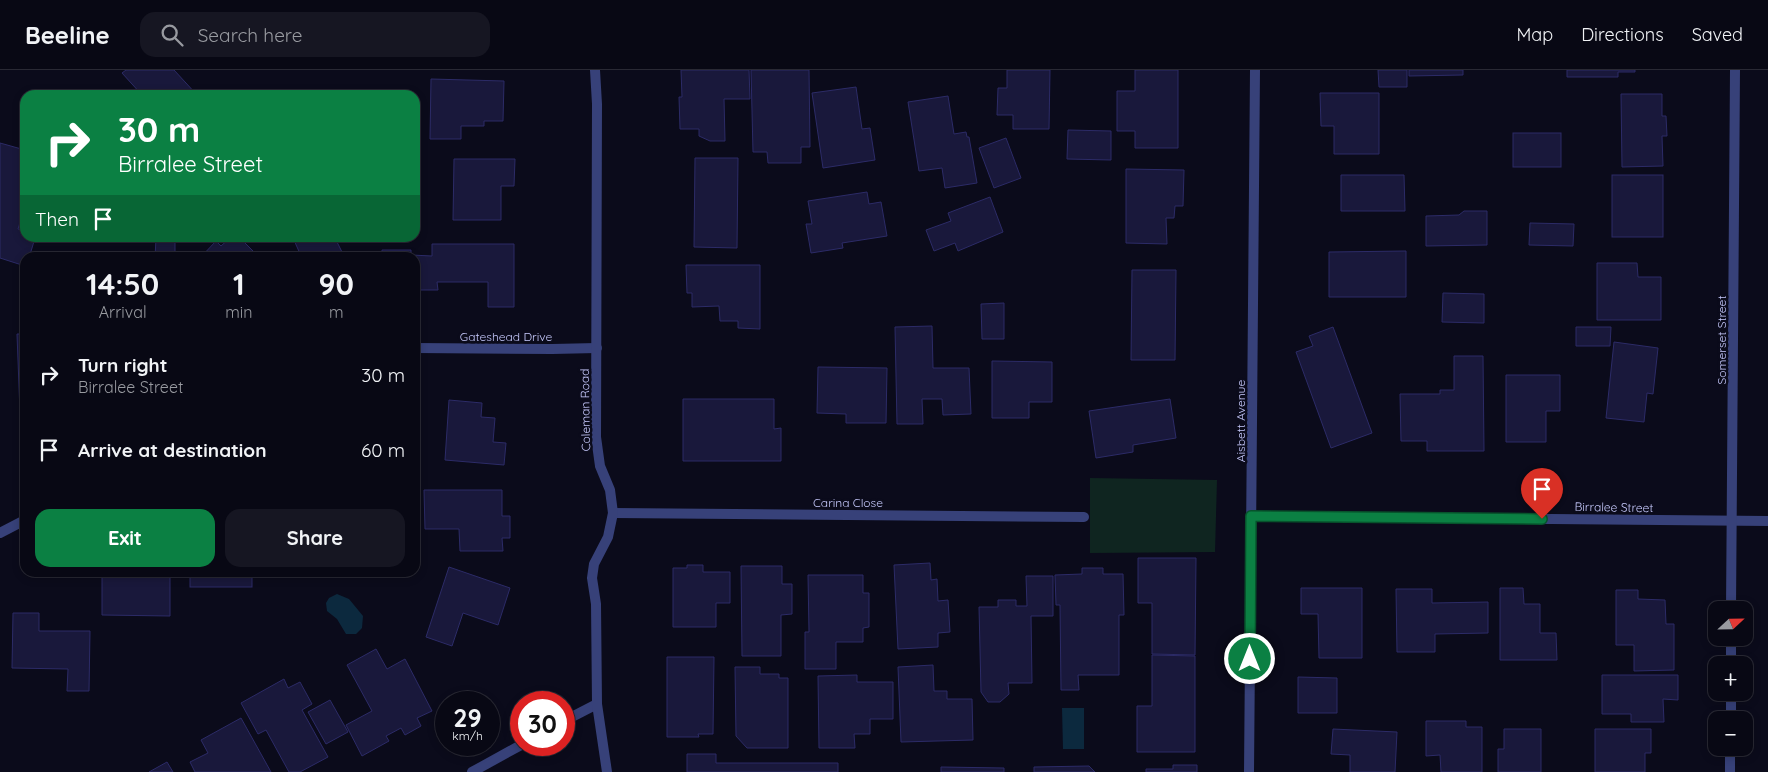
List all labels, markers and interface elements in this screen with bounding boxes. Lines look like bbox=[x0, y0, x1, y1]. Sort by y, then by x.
search box bbox=[140, 12, 490, 57]
text: Beeline bbox=[25, 20, 110, 50]
icon: search bbox=[158, 21, 186, 49]
text: Search here bbox=[198, 23, 303, 47]
text: Map bbox=[1516, 23, 1553, 46]
text: Directions bbox=[1581, 23, 1664, 46]
text: Saved bbox=[1692, 23, 1743, 46]
text: 30 m bbox=[118, 107, 200, 151]
icon: right bbox=[35, 110, 100, 175]
text: Birralee Street bbox=[118, 150, 263, 178]
icon: arrive bbox=[89, 205, 117, 233]
text: Then bbox=[35, 207, 79, 231]
text: 14:50 bbox=[86, 265, 159, 303]
text: 1 bbox=[233, 265, 245, 303]
text: 90 bbox=[319, 265, 354, 303]
street label: Somerset Street bbox=[1714, 296, 1729, 384]
text: Arrival bbox=[99, 302, 147, 322]
text: min bbox=[225, 302, 253, 322]
text: m bbox=[329, 302, 344, 322]
street label: Gateshead Drive bbox=[460, 329, 552, 344]
text: Turn right bbox=[78, 353, 167, 377]
icon: right bbox=[35, 361, 63, 389]
text: 30 m bbox=[361, 363, 405, 387]
street label: Coleman Road bbox=[577, 369, 593, 451]
text: Birralee Street bbox=[78, 377, 183, 397]
street label: Aisbett Avenue bbox=[1233, 380, 1248, 462]
icon: arrive bbox=[35, 436, 63, 464]
text: Arrive at destination bbox=[78, 438, 267, 462]
text: 60 m bbox=[361, 438, 405, 462]
pin bbox=[1521, 468, 1563, 519]
icon: arrive bbox=[1528, 475, 1556, 503]
street label: Carina Close bbox=[813, 495, 883, 510]
street label: Birralee Street bbox=[1574, 499, 1654, 515]
button: Exit bbox=[35, 509, 215, 567]
button: Share bbox=[225, 509, 405, 567]
north arrow bbox=[1708, 601, 1752, 646]
map controls bbox=[1708, 601, 1753, 756]
position arrow bbox=[1223, 632, 1275, 684]
button: + bbox=[1708, 656, 1753, 701]
speed limit sign: 30 bbox=[510, 691, 575, 756]
text: 29 bbox=[453, 702, 482, 733]
button: − bbox=[1708, 711, 1753, 756]
text: km/h bbox=[452, 728, 483, 743]

